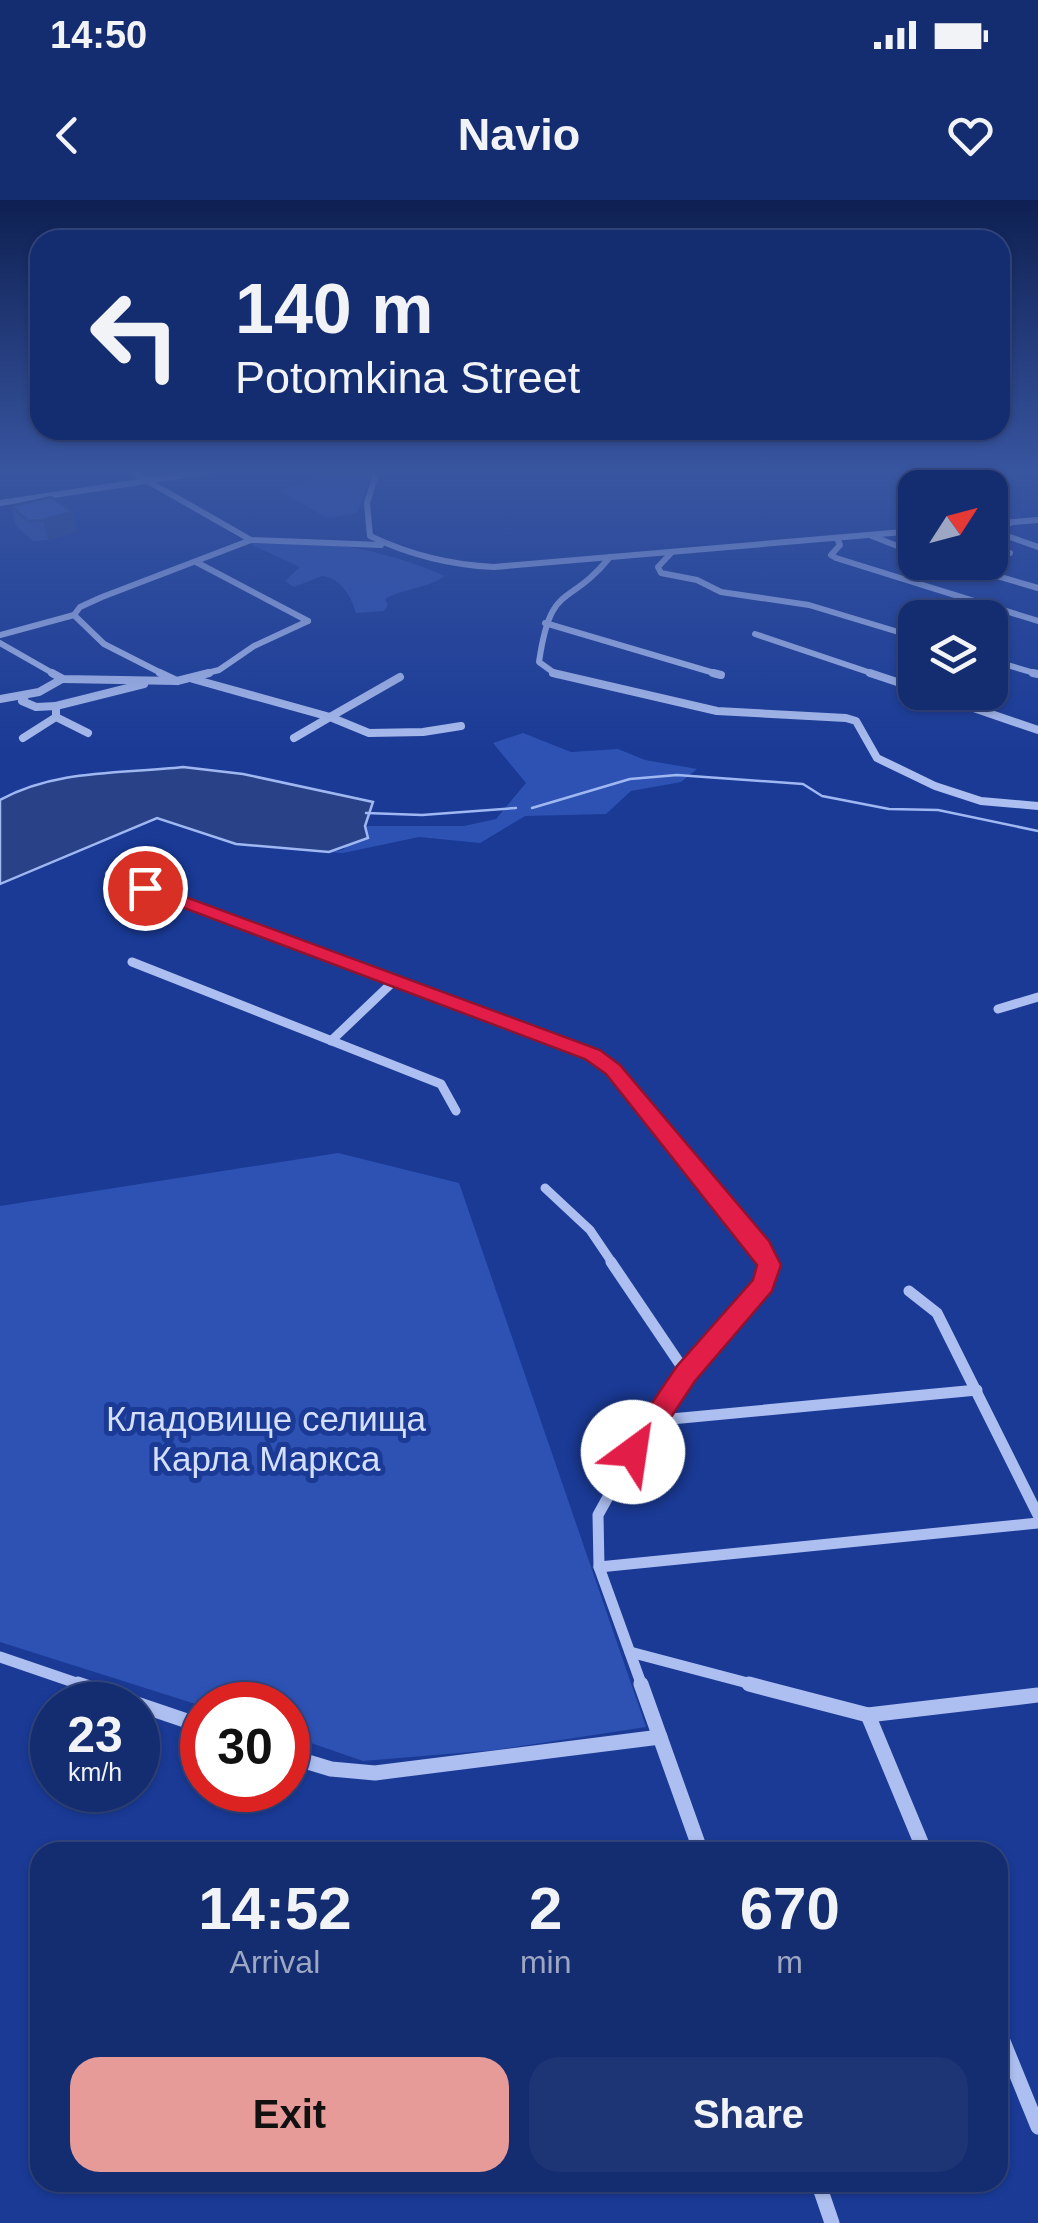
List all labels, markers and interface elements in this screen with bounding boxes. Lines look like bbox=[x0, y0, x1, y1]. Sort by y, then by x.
text: 14:50 bbox=[50, 14, 147, 56]
icon: back bbox=[40, 108, 95, 163]
icon: heart bbox=[943, 108, 998, 163]
text: Navio bbox=[458, 109, 580, 160]
icon: left bbox=[70, 270, 200, 400]
text: 140 m bbox=[235, 270, 433, 348]
text: Potomkina Street bbox=[235, 352, 580, 403]
north arrow bbox=[898, 470, 1008, 580]
map controls bbox=[898, 470, 1008, 710]
button: layers bbox=[898, 600, 1008, 710]
pin bbox=[103, 846, 188, 931]
icon: arrive bbox=[118, 861, 173, 916]
park label: Кладовище селища Карла Маркса bbox=[106, 1399, 426, 1478]
position arrow bbox=[581, 1400, 685, 1504]
speed limit sign: 30 bbox=[180, 1682, 310, 1812]
text: 23 bbox=[67, 1707, 123, 1763]
text: km/h bbox=[68, 1758, 122, 1786]
text: 14:52 bbox=[198, 1875, 352, 1942]
text: 2 bbox=[529, 1875, 562, 1942]
text: 670 bbox=[740, 1875, 840, 1942]
text: Arrival bbox=[230, 1944, 320, 1980]
text: min bbox=[520, 1944, 571, 1980]
text: m bbox=[776, 1944, 803, 1980]
button: Exit bbox=[70, 2057, 509, 2172]
button: Share bbox=[529, 2057, 968, 2172]

